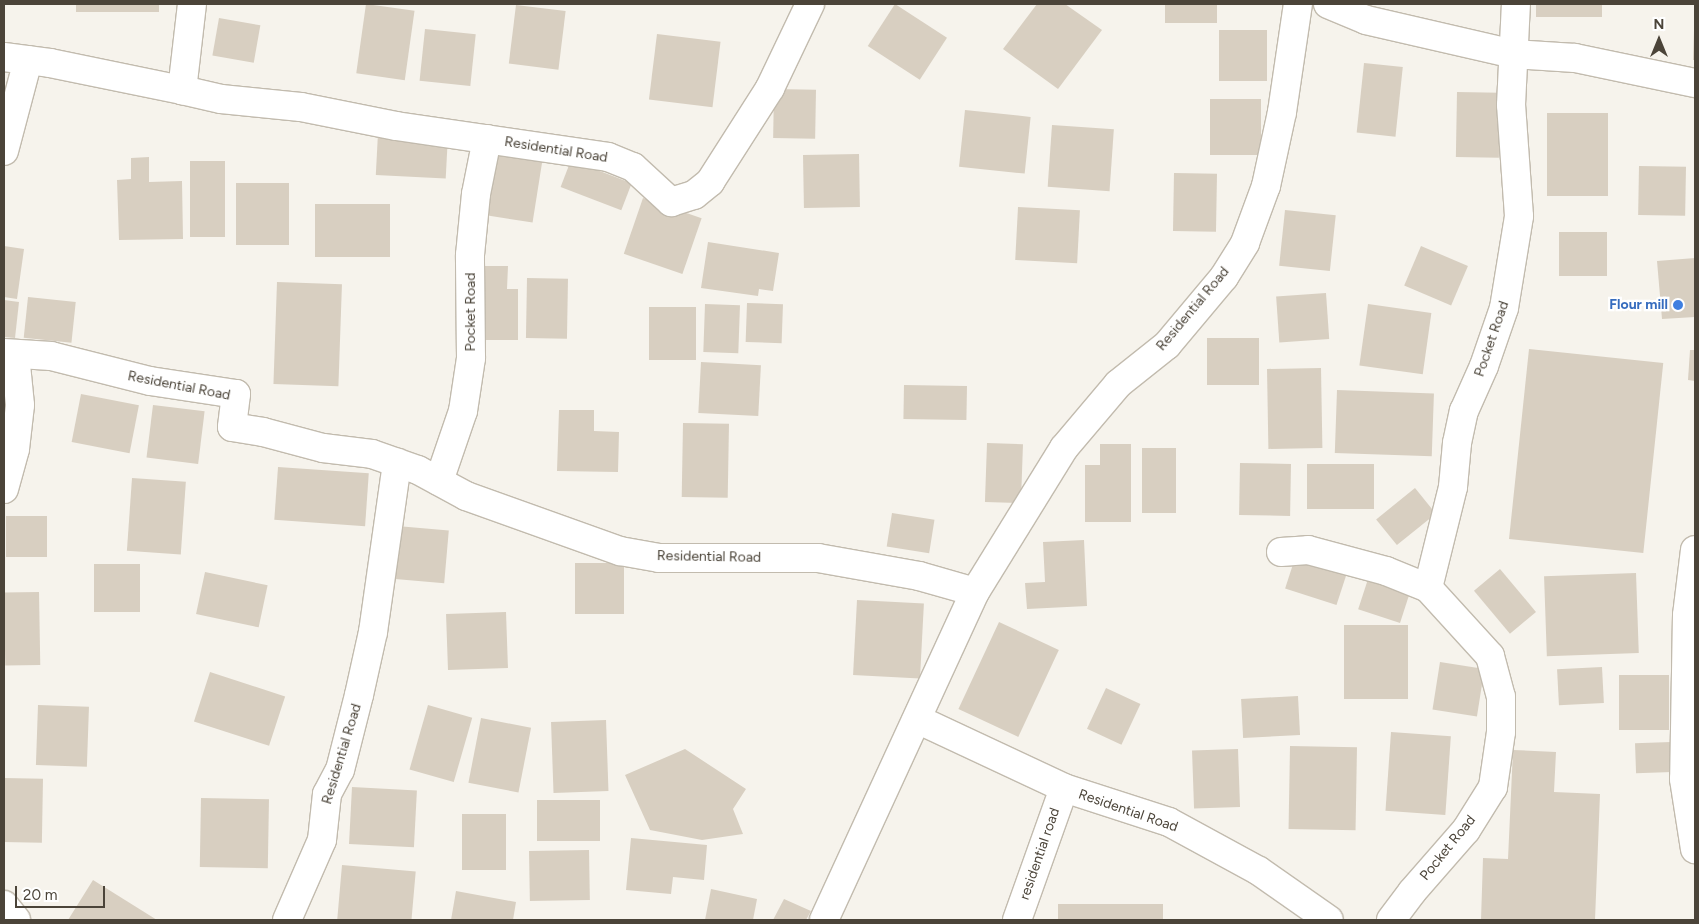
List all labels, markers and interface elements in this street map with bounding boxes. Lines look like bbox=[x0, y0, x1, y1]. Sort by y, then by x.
north arrow bbox=[1634, 15, 1684, 65]
text: N bbox=[1654, 16, 1664, 33]
street label: Residential Road bbox=[503, 134, 609, 166]
street label: Residential Road bbox=[1153, 264, 1233, 354]
street label: Pocket Road bbox=[463, 273, 479, 351]
place label: Flour mill bbox=[1609, 297, 1668, 313]
street label: Pocket Road bbox=[1471, 299, 1513, 379]
marker: Flour mill bbox=[1672, 299, 1684, 311]
street label: Residential Road bbox=[126, 368, 232, 404]
street label: Residential Road bbox=[657, 548, 761, 566]
street label: Residential Road bbox=[319, 702, 365, 806]
street label: Residential Road bbox=[1076, 786, 1180, 836]
street label: residential road bbox=[1016, 806, 1064, 902]
street label: Pocket Road bbox=[1417, 812, 1479, 884]
scale bar bbox=[18, 876, 108, 908]
text: 20 m bbox=[23, 886, 57, 904]

